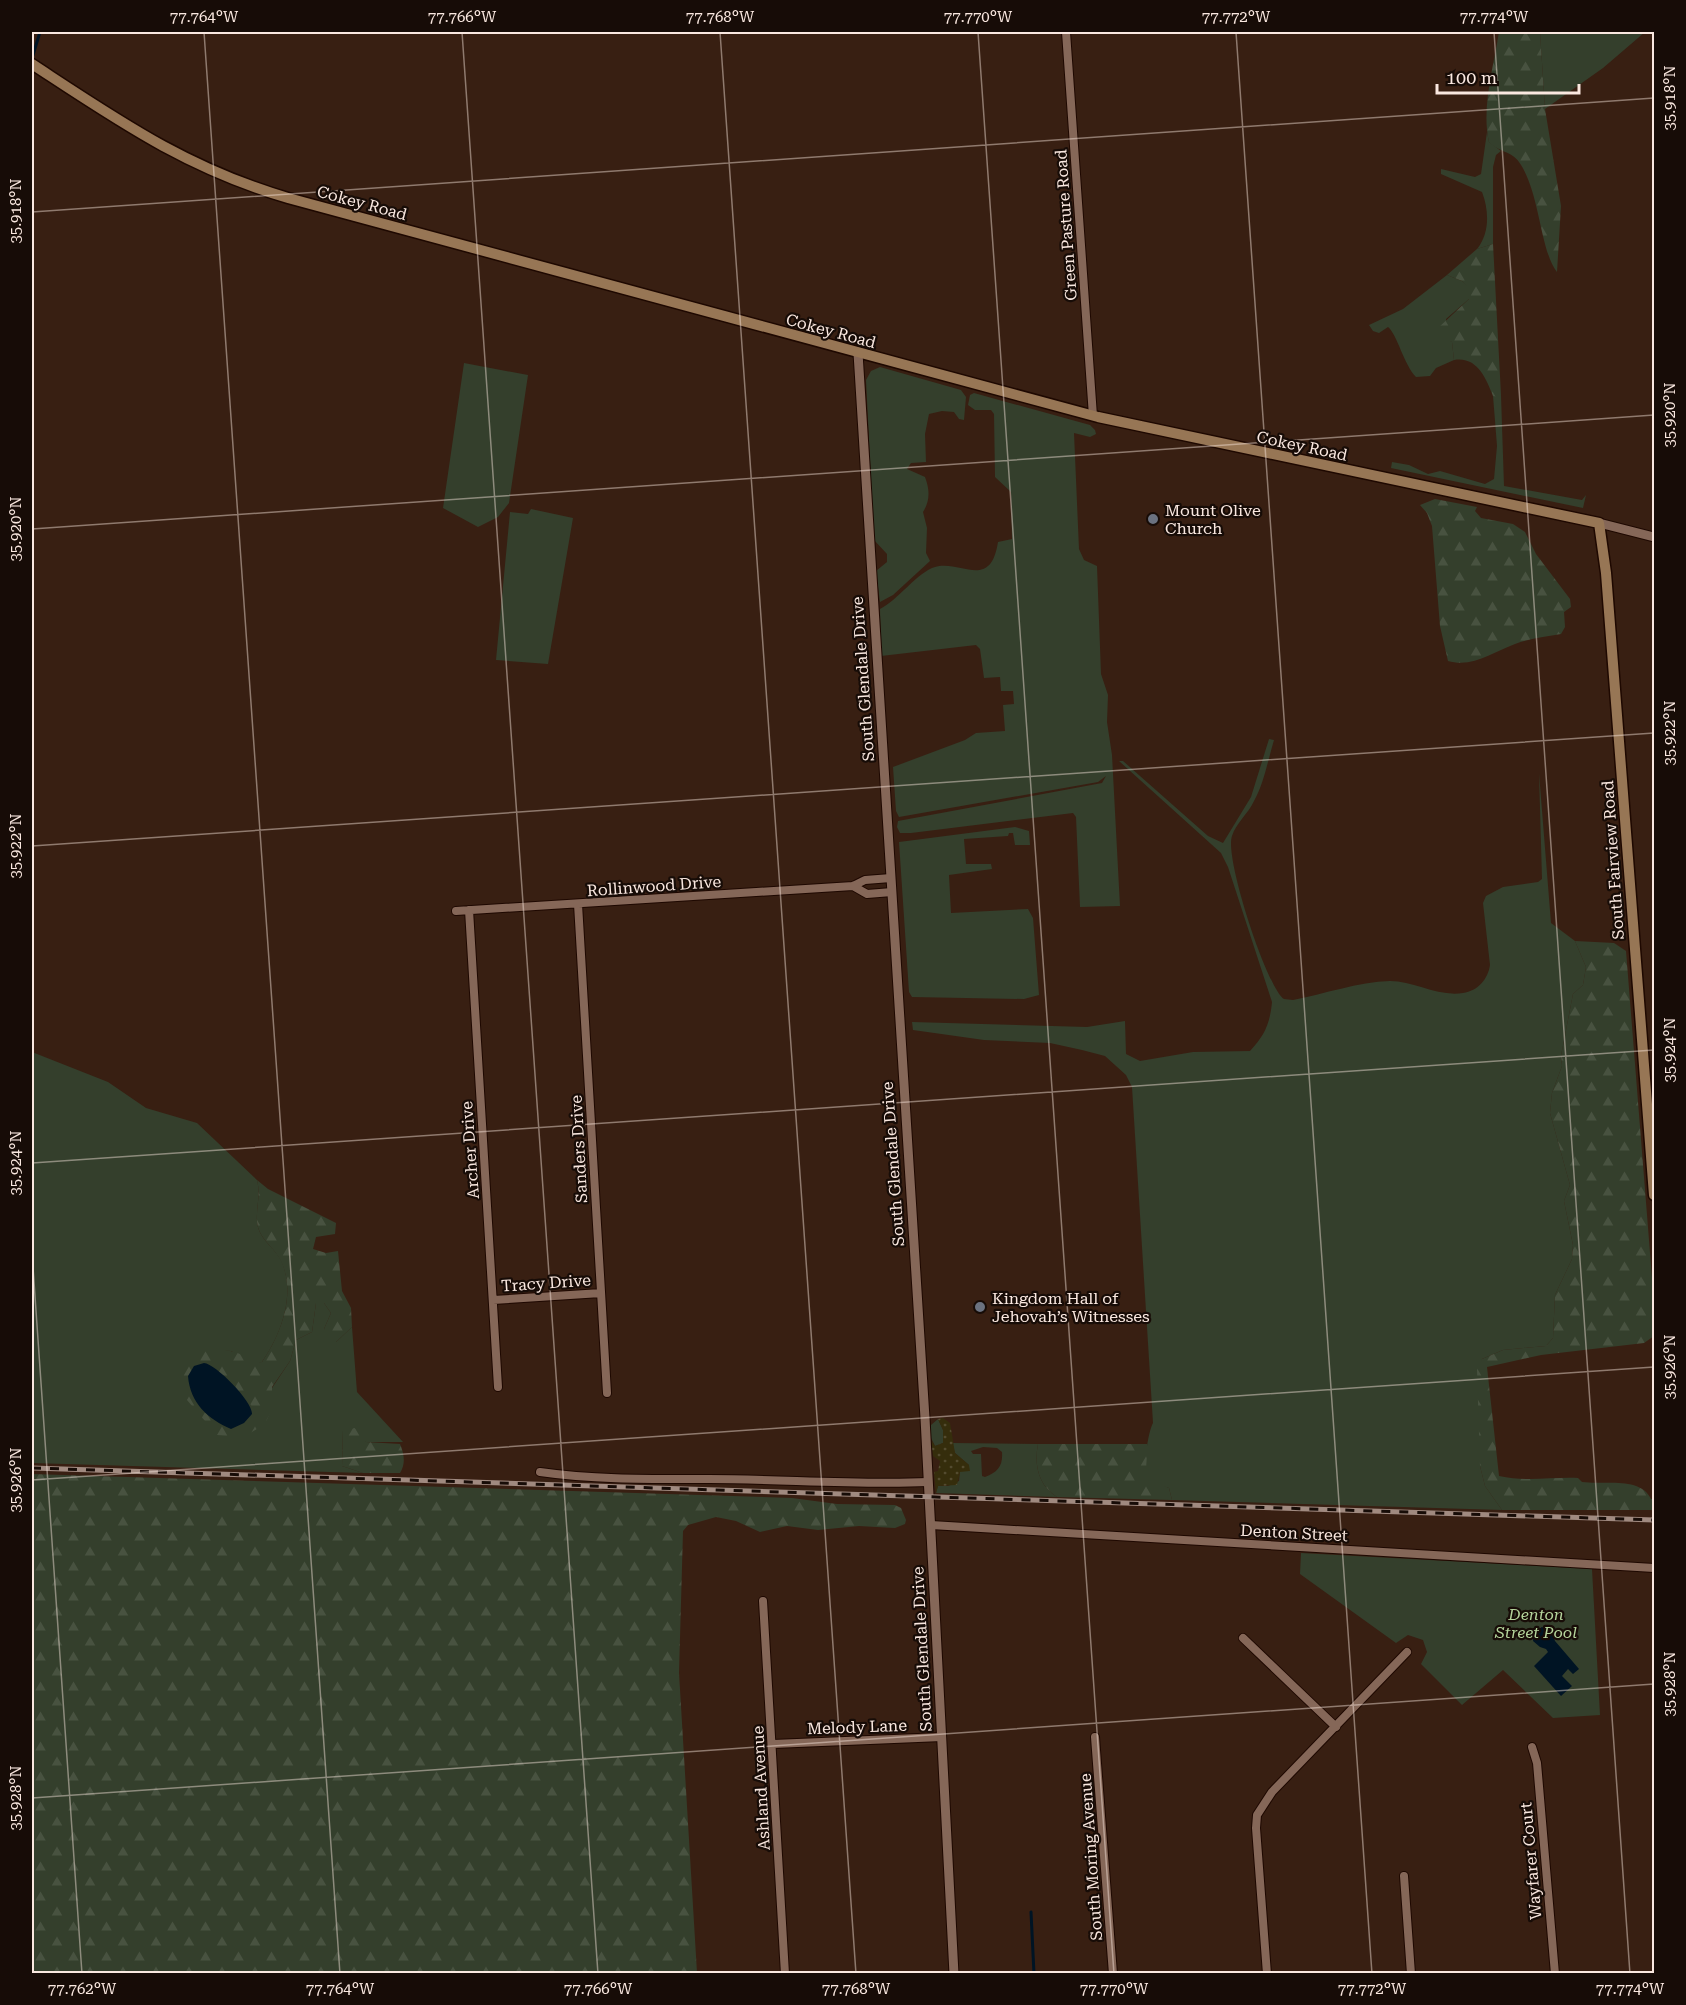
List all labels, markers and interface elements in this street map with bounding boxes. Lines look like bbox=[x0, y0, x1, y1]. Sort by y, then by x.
text: 77.764°W bbox=[170, 8, 239, 26]
text: 77.766°W bbox=[428, 8, 497, 26]
text: 77.768°W bbox=[686, 8, 755, 26]
text: 77.770°W bbox=[944, 8, 1013, 26]
text: 77.772°W bbox=[1202, 8, 1271, 26]
text: 77.774°W bbox=[1460, 8, 1529, 26]
scale bar bbox=[1437, 57, 1580, 95]
text: 35.918°N bbox=[1661, 65, 1679, 131]
text: 100 m bbox=[1446, 67, 1497, 88]
street label: Green Pasture Road bbox=[1051, 149, 1081, 301]
text: 35.918°N bbox=[7, 178, 25, 244]
street label: Cokey Road bbox=[315, 182, 409, 224]
street label: Cokey Road bbox=[784, 310, 878, 352]
text: 35.920°N bbox=[1661, 382, 1679, 448]
street label: Cokey Road bbox=[1255, 427, 1349, 465]
text: 35.920°N bbox=[7, 496, 25, 562]
place label: Mount Olive Church bbox=[1165, 501, 1261, 538]
marker: Mount Olive Church bbox=[1146, 512, 1160, 526]
street label: South Glendale Drive bbox=[848, 596, 878, 762]
text: 35.922°N bbox=[1661, 700, 1679, 766]
street label: South Fairview Road bbox=[1598, 780, 1628, 940]
text: 35.922°N bbox=[7, 813, 25, 879]
street label: Rollinwood Drive bbox=[586, 872, 722, 900]
text: 35.924°N bbox=[1661, 1017, 1679, 1083]
street label: South Glendale Drive bbox=[878, 1081, 908, 1247]
street label: Sanders Drive bbox=[567, 1094, 591, 1203]
street label: Archer Drive bbox=[457, 1100, 483, 1200]
text: 35.924°N bbox=[7, 1130, 25, 1196]
street label: Tracy Drive bbox=[501, 1270, 592, 1296]
place label: Kingdom Hall of Jehovah’s Witnesses bbox=[992, 1289, 1150, 1326]
marker: Kingdom Hall of Jehovah’s Witnesses bbox=[973, 1300, 987, 1314]
text: 35.926°N bbox=[1661, 1334, 1679, 1400]
text: 35.926°N bbox=[7, 1447, 25, 1513]
street label: Denton Street bbox=[1240, 1521, 1348, 1545]
street label: South Glendale Drive bbox=[908, 1566, 936, 1732]
park label: Denton Street Pool bbox=[1494, 1605, 1577, 1642]
text: 35.928°N bbox=[1661, 1651, 1679, 1717]
street label: Melody Lane bbox=[807, 1716, 908, 1738]
street label: Ashland Avenue bbox=[748, 1725, 774, 1851]
text: 35.928°N bbox=[7, 1765, 25, 1831]
street label: South Moring Avenue bbox=[1076, 1772, 1106, 1941]
street label: Wayfarer Court bbox=[1516, 1801, 1546, 1921]
text: 77.762°W bbox=[48, 1980, 117, 1998]
text: 77.764°W bbox=[306, 1980, 375, 1998]
text: 77.766°W bbox=[564, 1980, 633, 1998]
text: 77.768°W bbox=[822, 1980, 891, 1998]
text: 77.770°W bbox=[1080, 1980, 1149, 1998]
text: 77.772°W bbox=[1338, 1980, 1407, 1998]
text: 77.774°W bbox=[1596, 1980, 1665, 1998]

